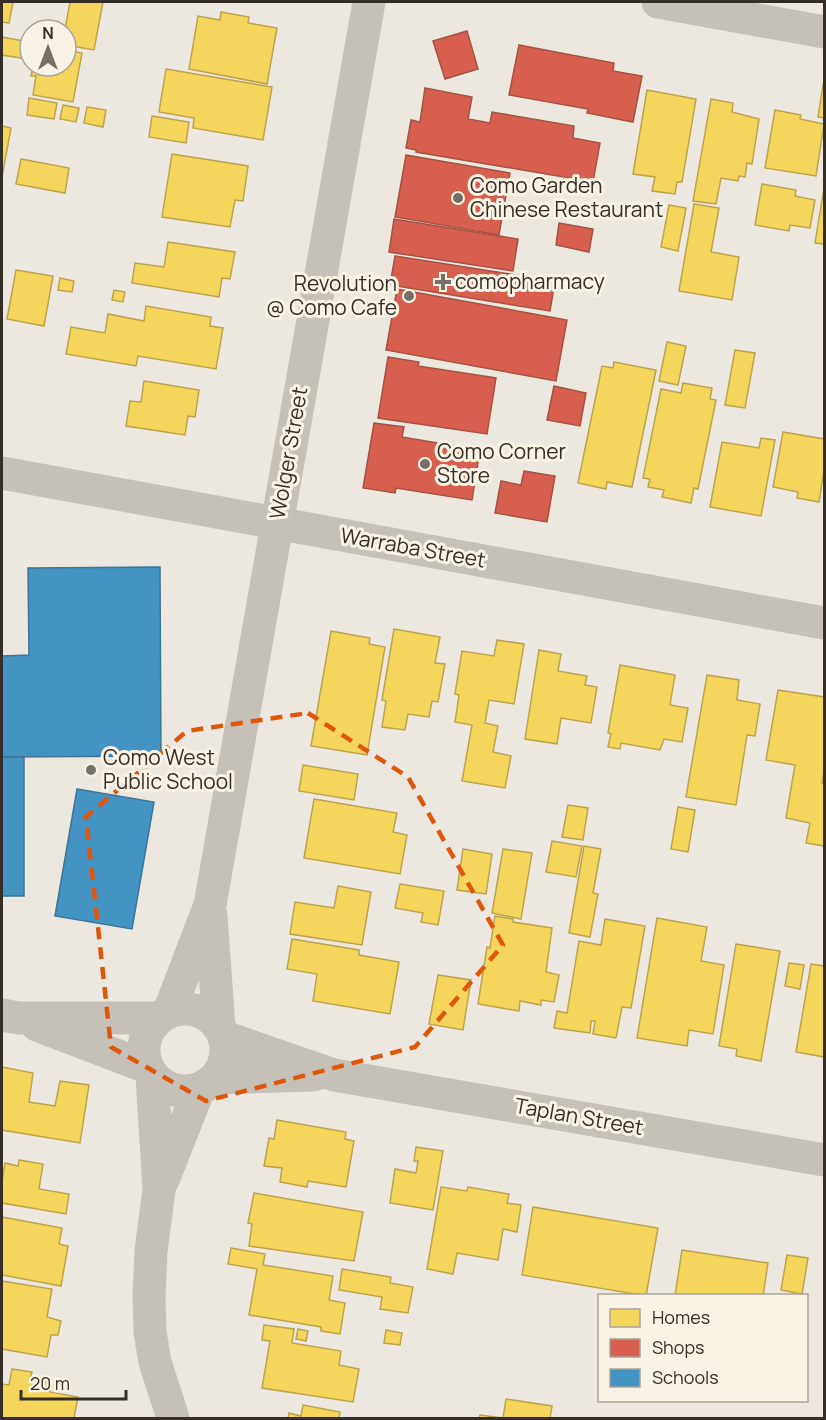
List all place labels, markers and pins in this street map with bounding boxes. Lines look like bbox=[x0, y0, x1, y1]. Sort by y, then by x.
place label: Como Garden Chinese Restaurant bbox=[470, 171, 663, 223]
marker: Como Garden Chinese Restaurant bbox=[451, 191, 465, 205]
place label: comopharmacy bbox=[455, 267, 605, 295]
place label: Revolution @ Como Cafe bbox=[266, 269, 397, 321]
marker: comopharmacy bbox=[436, 275, 450, 289]
marker: Revolution @ Como Cafe bbox=[402, 289, 416, 303]
place label: Como Corner Store bbox=[437, 437, 567, 489]
marker: Como Corner Store bbox=[418, 457, 432, 471]
place label: Como West Public School bbox=[103, 743, 233, 795]
marker: Como West Public School bbox=[84, 763, 98, 777]

